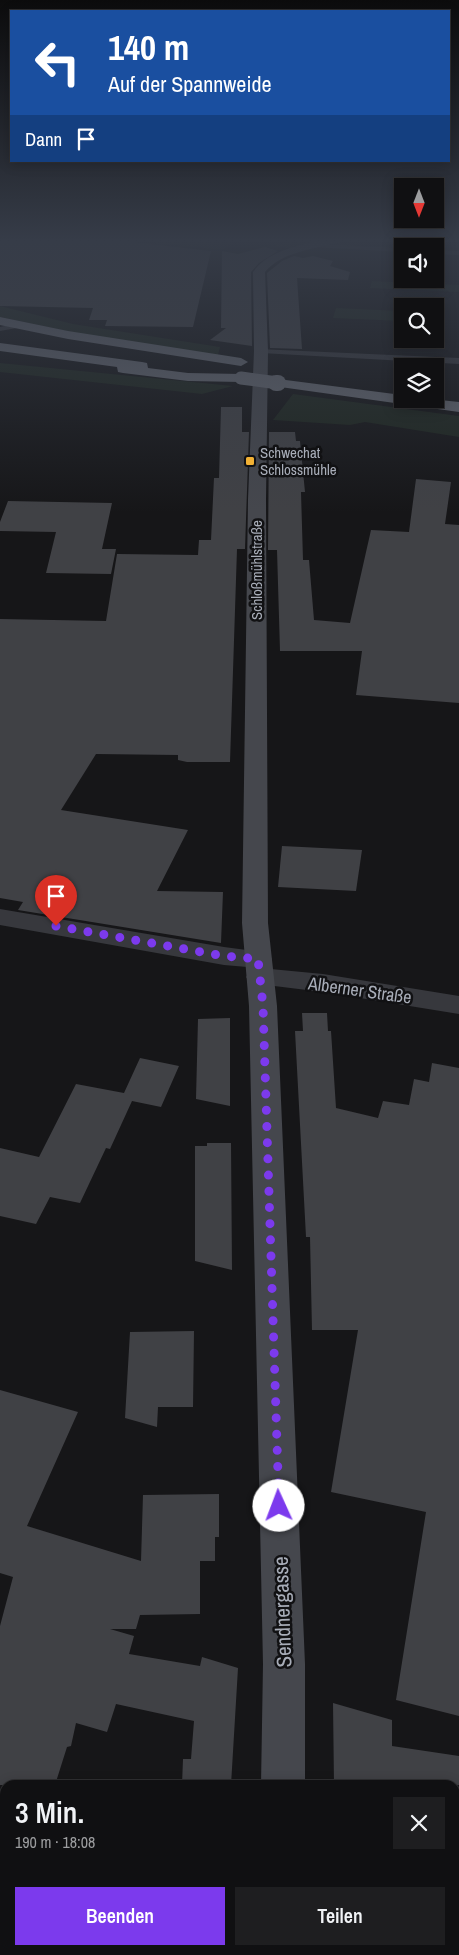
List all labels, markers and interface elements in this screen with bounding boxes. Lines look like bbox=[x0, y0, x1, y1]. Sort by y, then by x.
text: 140 m bbox=[108, 24, 189, 71]
icon: left bbox=[25, 30, 90, 95]
text: Auf der Spannweide bbox=[108, 69, 271, 99]
icon: arrive bbox=[72, 125, 100, 153]
text: Dann bbox=[25, 126, 62, 152]
north arrow bbox=[394, 178, 444, 228]
map controls bbox=[394, 178, 444, 408]
button: sound bbox=[394, 238, 444, 288]
button: search bbox=[394, 298, 444, 348]
button: layers bbox=[394, 358, 444, 408]
place label: Schwechat Schlossmühle bbox=[260, 442, 337, 480]
marker: Schwechat Schlossmühle bbox=[244, 455, 256, 467]
street label: Schloßmühlstraße bbox=[246, 520, 267, 620]
pin bbox=[35, 875, 77, 926]
icon: arrive bbox=[42, 882, 70, 910]
street label: Alberner Straße bbox=[306, 970, 413, 1010]
position arrow bbox=[252, 1479, 304, 1531]
street label: Sendnergasse bbox=[266, 1556, 298, 1668]
text: 3 Min. bbox=[15, 1792, 84, 1832]
button: close bbox=[393, 1797, 445, 1849]
text: 190 m · 18:08 bbox=[15, 1831, 95, 1853]
button: Beenden bbox=[15, 1887, 225, 1945]
button: Teilen bbox=[235, 1887, 445, 1945]

